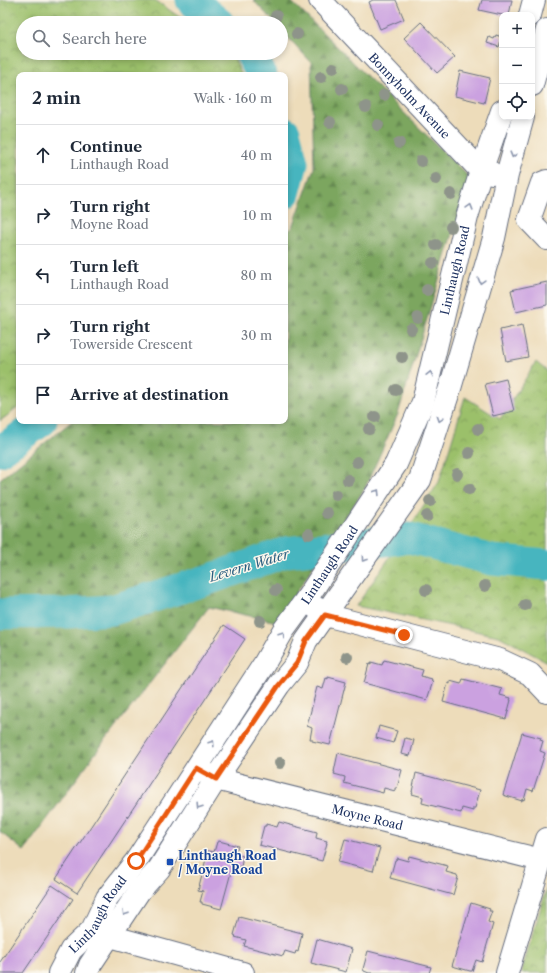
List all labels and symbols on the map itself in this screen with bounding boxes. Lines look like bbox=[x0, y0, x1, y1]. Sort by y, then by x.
street label: Bonnyholm Avenue bbox=[366, 49, 454, 142]
one-way arrow bbox=[509, 151, 518, 158]
one-way arrow bbox=[465, 203, 474, 210]
street label: Linthaugh Road bbox=[436, 223, 472, 316]
one-way arrow bbox=[477, 277, 486, 284]
one-way arrow bbox=[425, 371, 433, 377]
one-way arrow bbox=[436, 415, 445, 422]
one-way arrow bbox=[372, 489, 379, 496]
street label: Linthaugh Road bbox=[298, 522, 361, 607]
water label: Levern Water bbox=[206, 545, 292, 585]
one-way arrow bbox=[362, 555, 369, 562]
route end bbox=[395, 626, 413, 644]
one-way arrow bbox=[277, 631, 284, 638]
one-way arrow bbox=[207, 741, 214, 748]
street label: Moyne Road bbox=[330, 801, 405, 833]
one-way arrow bbox=[196, 802, 203, 809]
place label: Linthaugh Road / Moyne Road bbox=[178, 848, 277, 877]
route start bbox=[127, 852, 145, 870]
marker: Linthaugh Road / Moyne Road bbox=[165, 857, 175, 867]
street label: Linthaugh Road bbox=[65, 872, 130, 956]
one-way arrow bbox=[122, 909, 130, 916]

